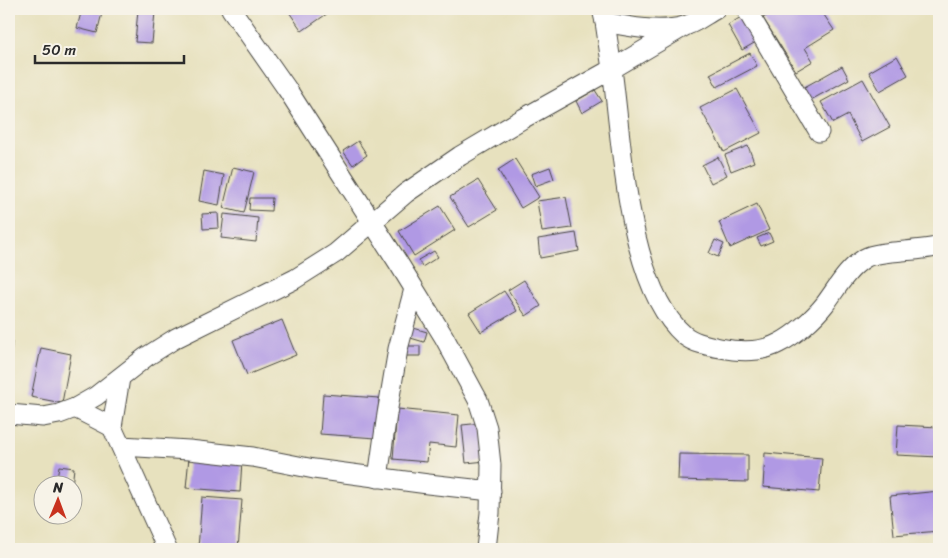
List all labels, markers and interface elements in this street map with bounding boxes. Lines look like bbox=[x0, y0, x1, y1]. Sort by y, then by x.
scale bar bbox=[35, 32, 184, 64]
text: 50 m bbox=[42, 37, 77, 63]
text: N bbox=[52, 475, 64, 500]
north arrow bbox=[32, 476, 82, 526]

